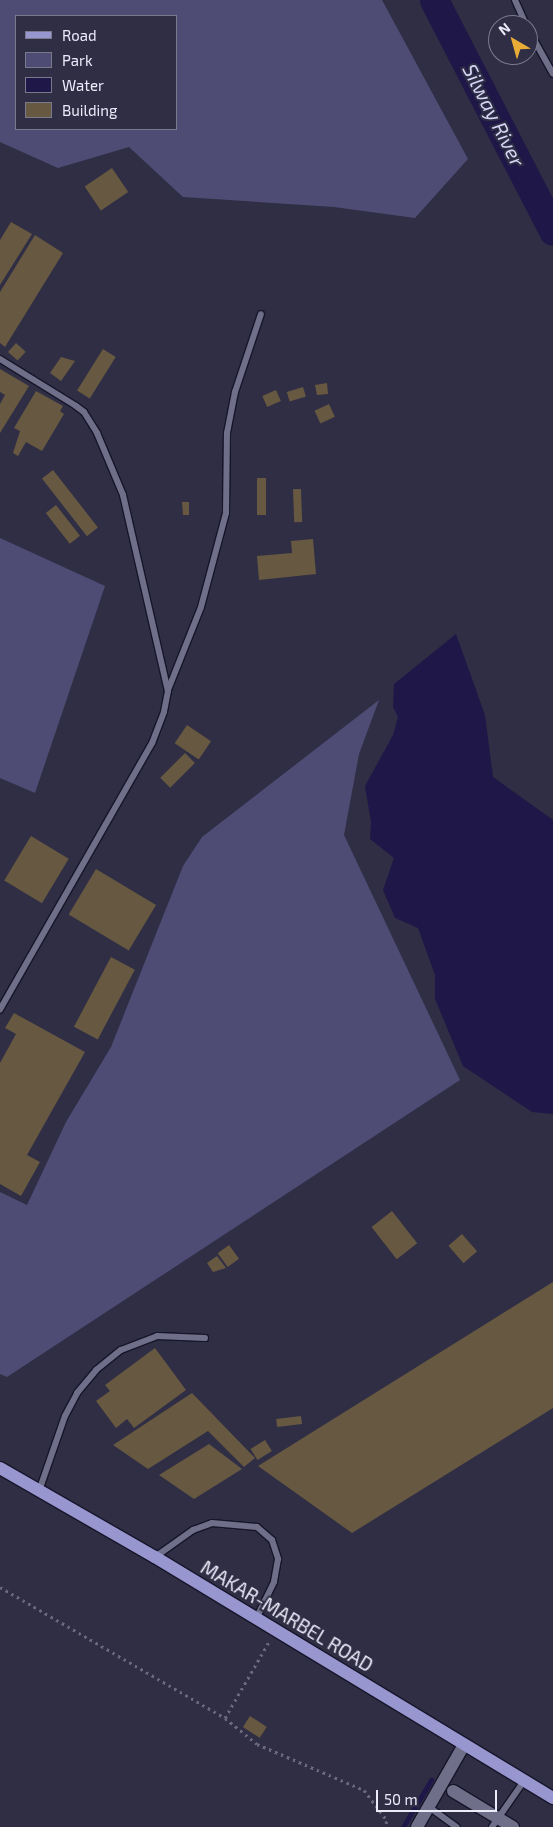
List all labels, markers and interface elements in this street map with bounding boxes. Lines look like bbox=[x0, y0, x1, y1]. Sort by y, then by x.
legend bbox=[15, 15, 178, 130]
north arrow bbox=[488, 15, 538, 65]
text: N bbox=[495, 19, 513, 38]
text: Road bbox=[62, 26, 97, 44]
text: Park bbox=[62, 51, 93, 69]
water label: Silway River bbox=[458, 60, 530, 170]
text: Water bbox=[62, 76, 104, 94]
text: Building bbox=[62, 101, 117, 119]
street label: MAKAR-MARBEL ROAD bbox=[197, 1555, 377, 1677]
scale bar bbox=[378, 1780, 499, 1812]
text: 50 m bbox=[384, 1790, 418, 1808]

